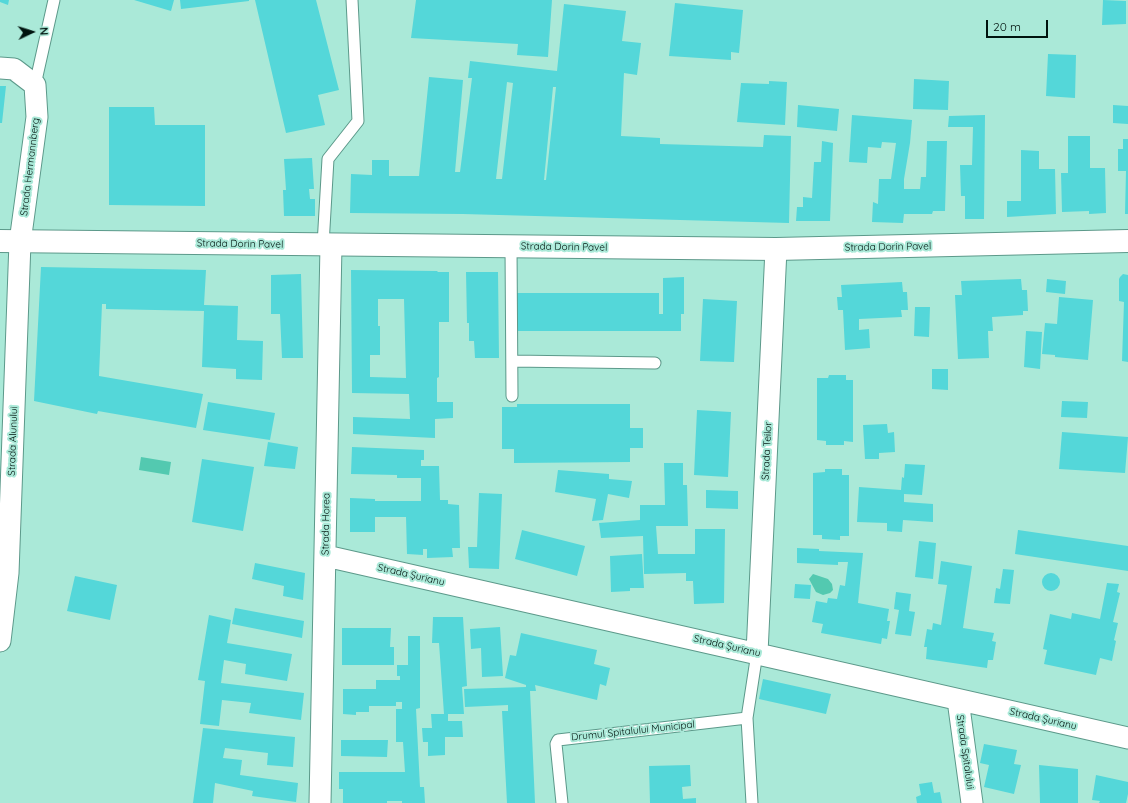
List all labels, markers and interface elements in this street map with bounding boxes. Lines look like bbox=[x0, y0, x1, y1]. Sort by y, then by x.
north arrow bbox=[12, 12, 52, 52]
scale bar bbox=[988, 12, 1050, 38]
text: 20 m bbox=[993, 19, 1021, 34]
text: N bbox=[37, 27, 51, 36]
street label: Strada Hermannberg bbox=[18, 117, 42, 217]
street label: Strada Dorin Pavel bbox=[197, 237, 283, 251]
street label: Strada Dorin Pavel bbox=[521, 240, 607, 254]
street label: Strada Dorin Pavel bbox=[845, 240, 931, 254]
street label: Strada Alunului bbox=[6, 406, 20, 476]
street label: Strada Teilor bbox=[759, 422, 775, 480]
street label: Strada Horea bbox=[319, 493, 333, 555]
street label: Strada Șurianu bbox=[376, 561, 446, 589]
street label: Strada Șurianu bbox=[692, 632, 762, 660]
street label: Strada Șurianu bbox=[1008, 705, 1078, 733]
street label: Strada Spitalului bbox=[954, 714, 976, 790]
street label: Drumul Spitalului Municipal bbox=[571, 719, 695, 743]

